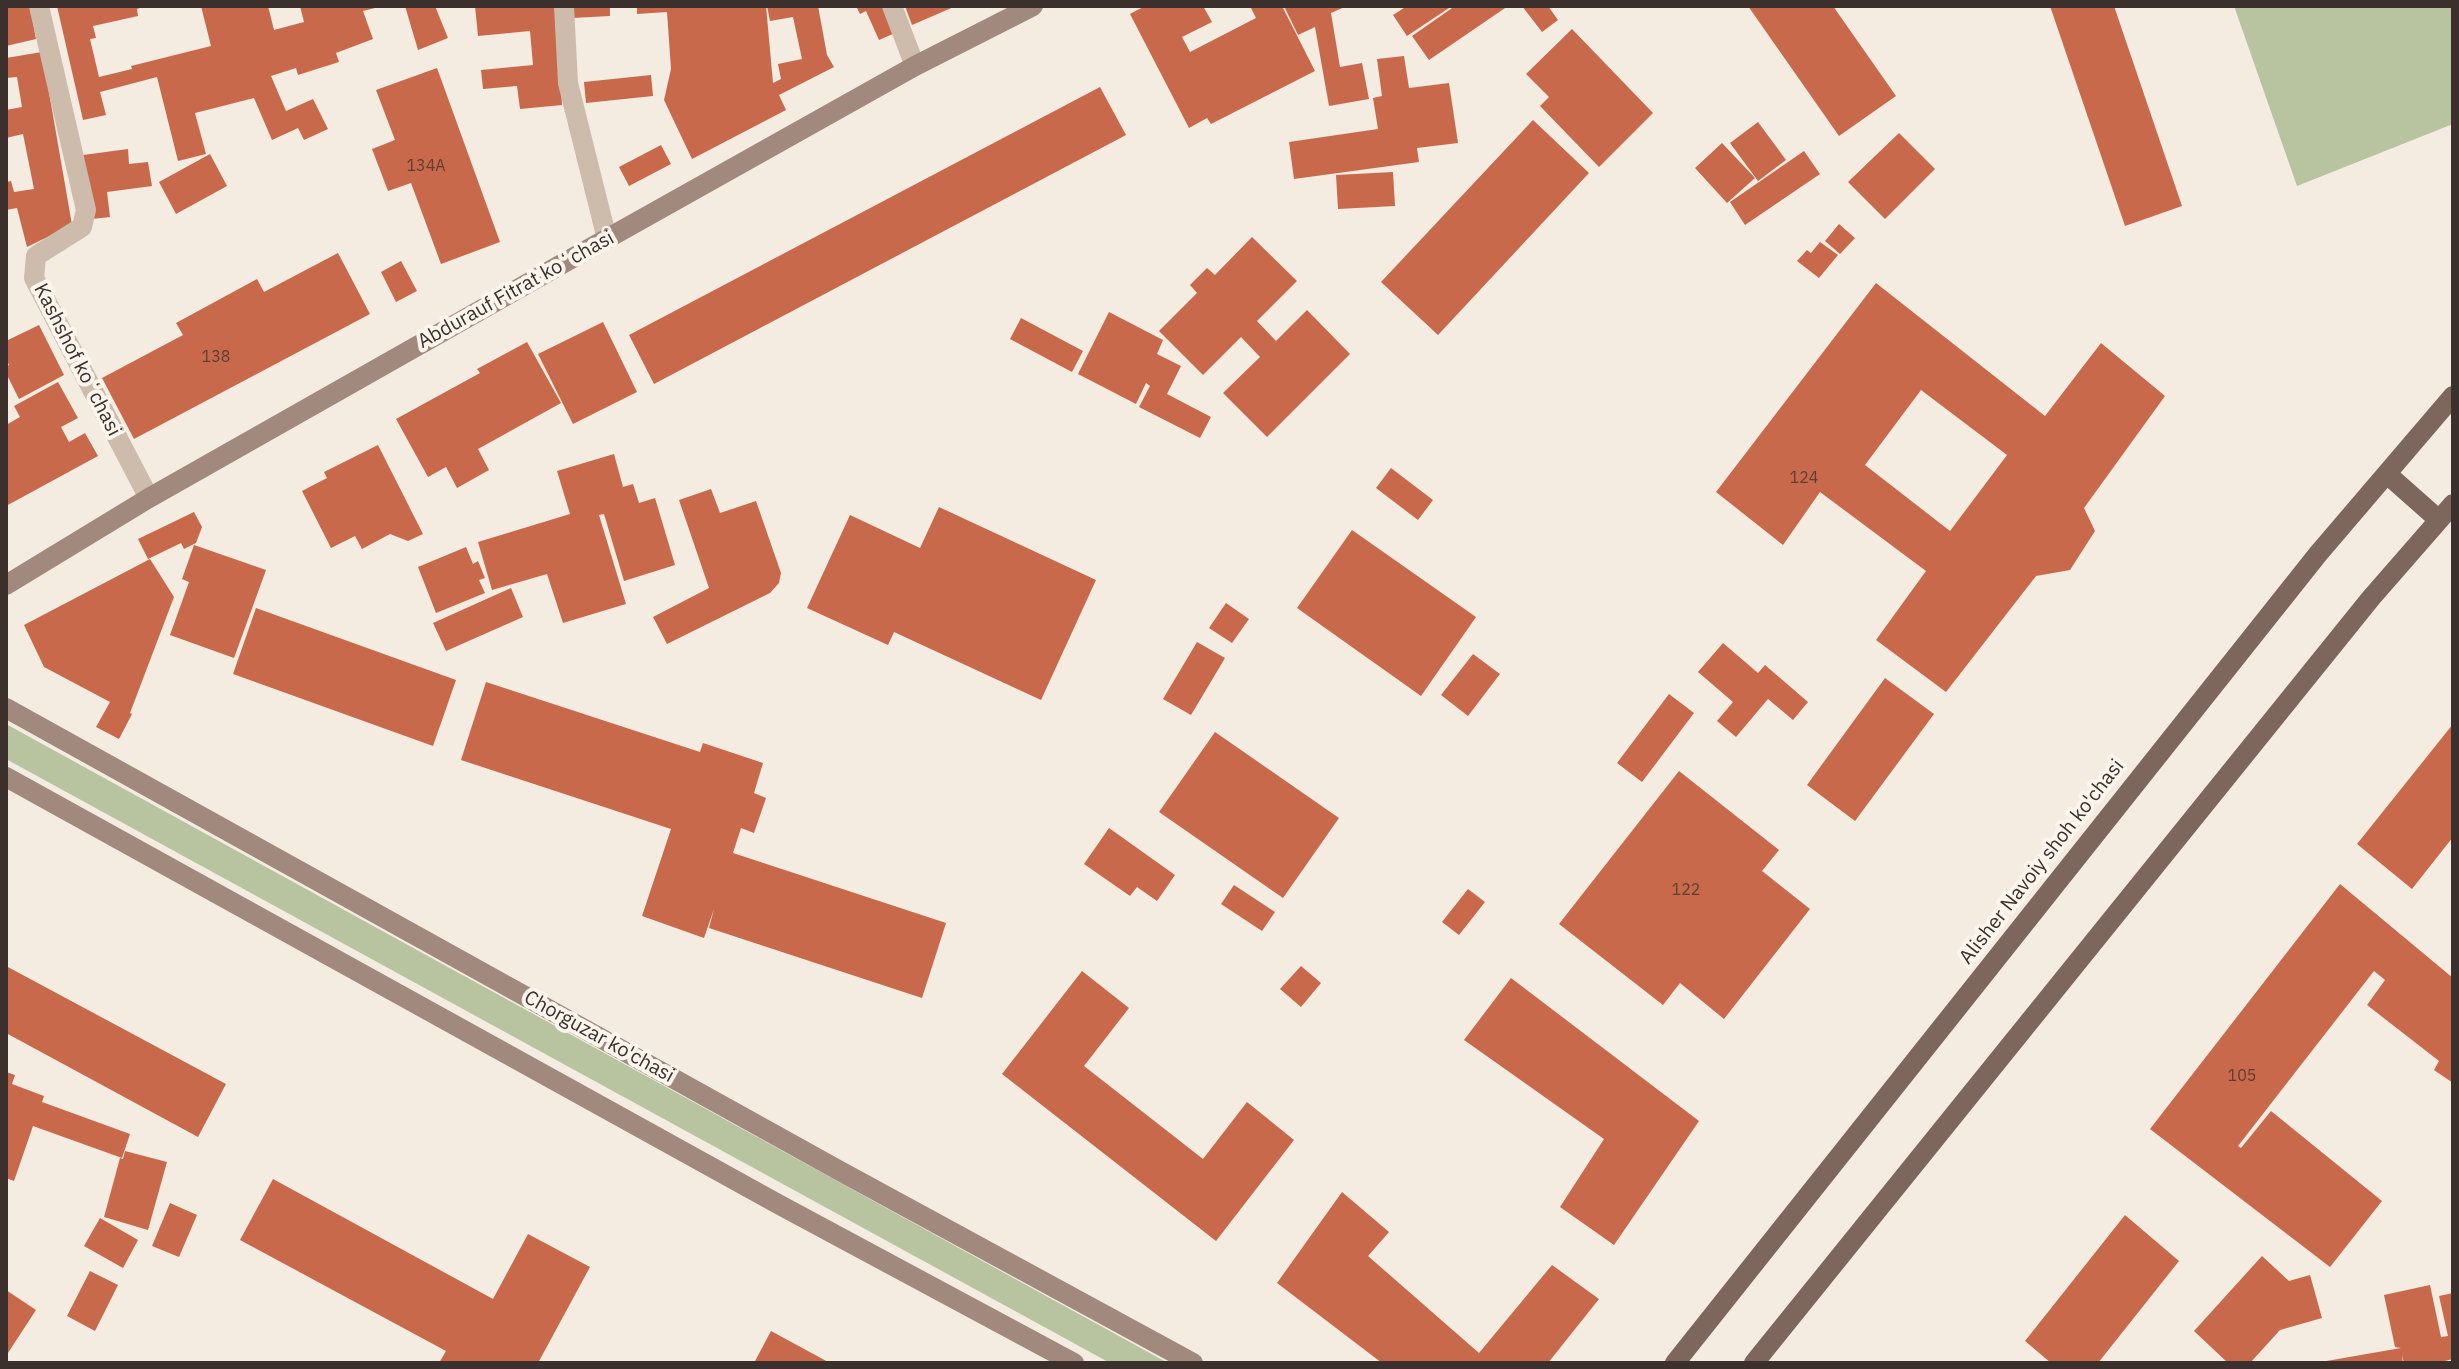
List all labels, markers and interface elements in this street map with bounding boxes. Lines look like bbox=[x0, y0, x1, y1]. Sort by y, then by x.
house number: 134A bbox=[406, 156, 446, 176]
street label: Abdurauf Fitrat koʻchasi bbox=[414, 226, 618, 354]
street label: Kashshof koʻchasi bbox=[28, 280, 126, 440]
house number: 138 bbox=[202, 347, 230, 367]
house number: 124 bbox=[1790, 468, 1818, 488]
street label: Alisher Navoiy shoh ko'chasi bbox=[1955, 755, 2129, 969]
house number: 122 bbox=[1672, 880, 1700, 900]
street label: Chorguzar ko'chasi bbox=[520, 986, 678, 1088]
house number: 105 bbox=[2228, 1066, 2256, 1086]

